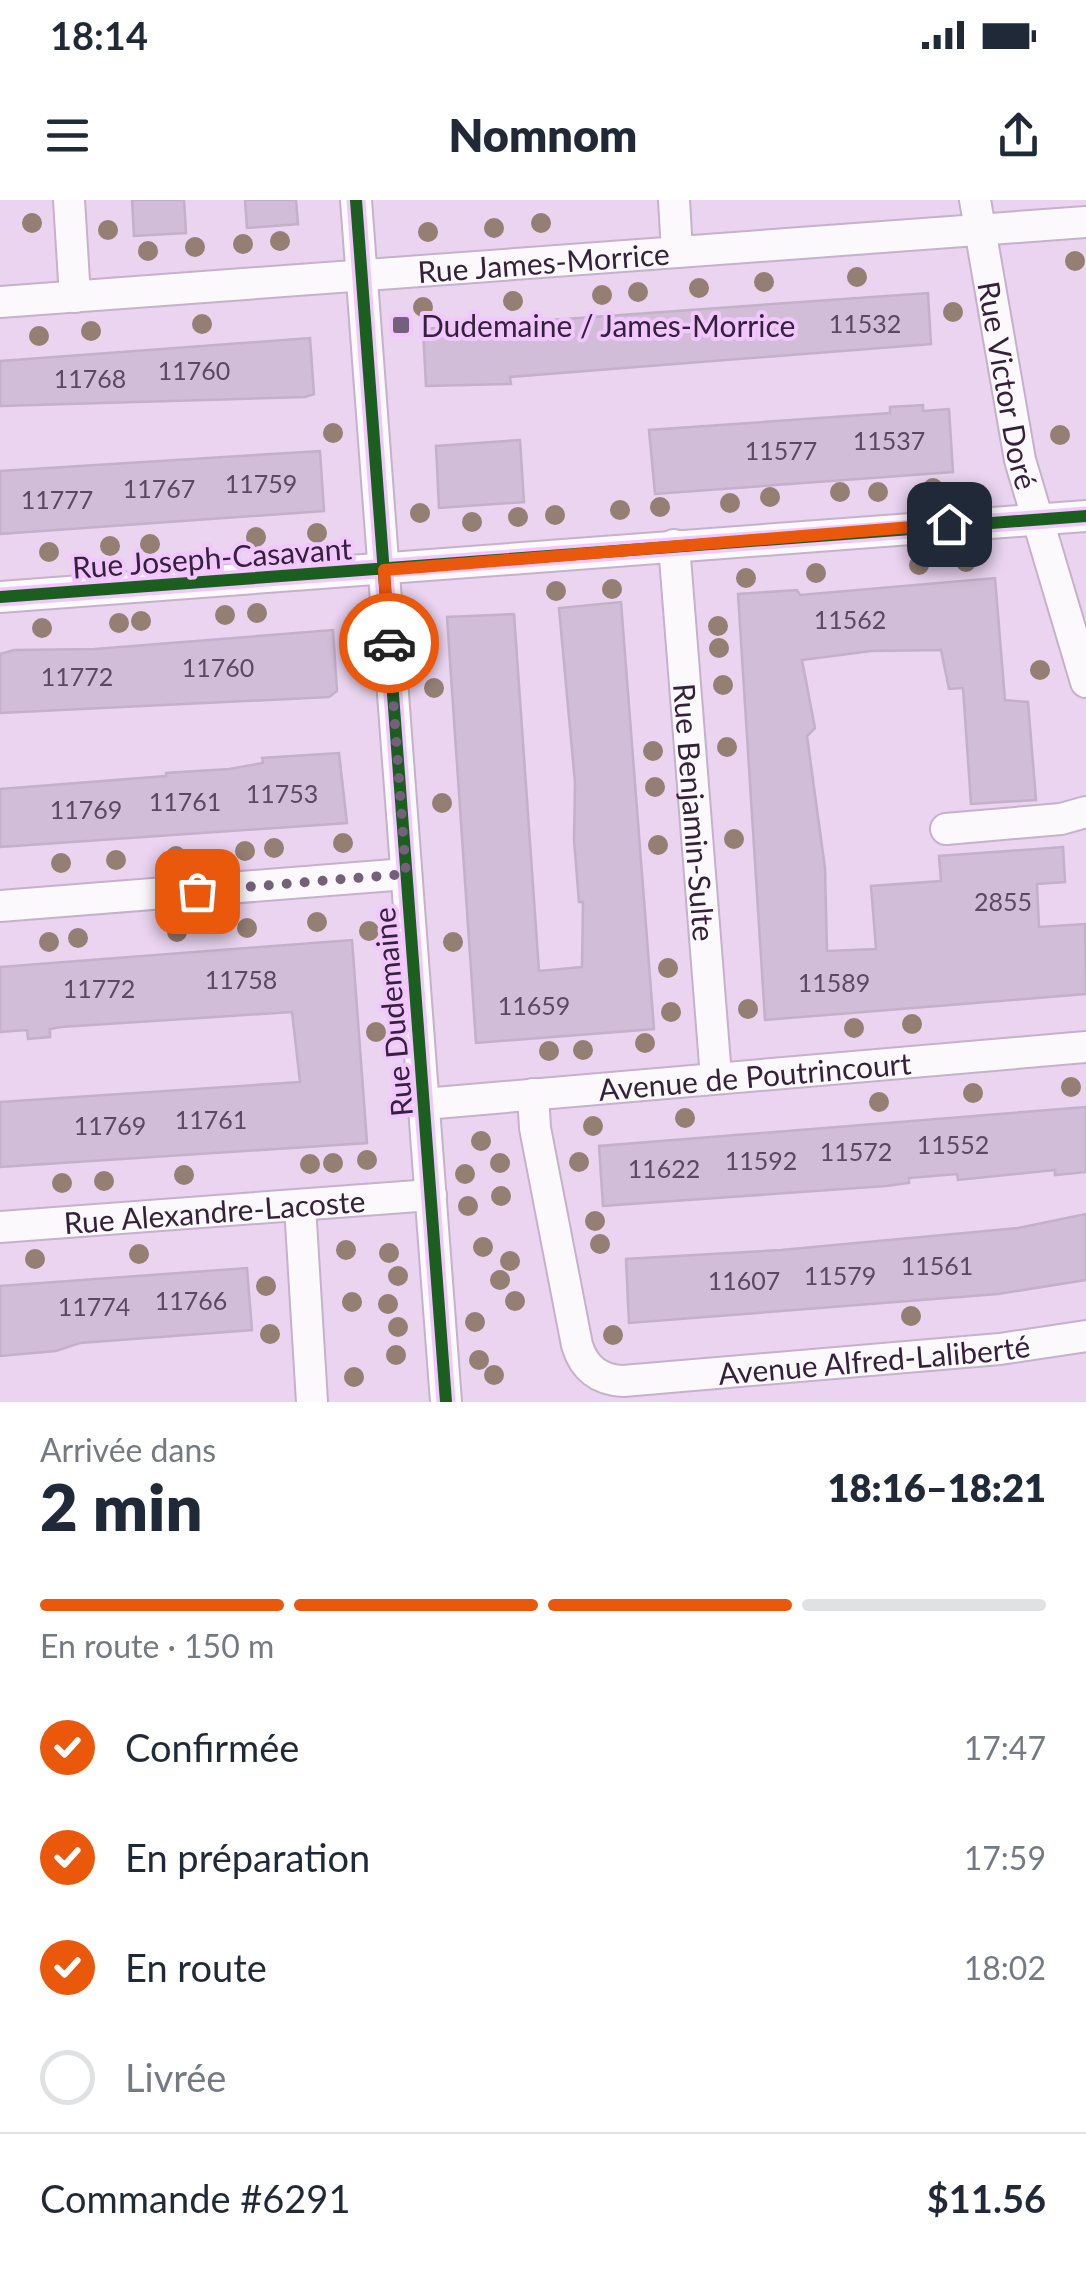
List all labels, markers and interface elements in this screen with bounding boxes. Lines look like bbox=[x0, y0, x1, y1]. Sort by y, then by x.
text: 18:14 bbox=[50, 12, 148, 58]
icon: menu bbox=[40, 108, 95, 163]
text: Nomnom bbox=[449, 108, 637, 162]
icon: share bbox=[991, 108, 1046, 163]
street label: Rue James-Morrice bbox=[416, 235, 671, 289]
street label: Rue Victor Doré bbox=[971, 278, 1046, 493]
place label: Dudemaine / James-Morrice bbox=[421, 307, 795, 343]
house number: 11532 bbox=[829, 308, 901, 338]
marker: Dudemaine / James-Morrice bbox=[390, 314, 412, 336]
house number: 11760 bbox=[158, 355, 230, 385]
house number: 11768 bbox=[54, 363, 126, 393]
house number: 11537 bbox=[853, 425, 925, 455]
house number: 11577 bbox=[745, 435, 817, 465]
house number: 11759 bbox=[225, 468, 297, 498]
house number: 11767 bbox=[123, 473, 195, 503]
pin bbox=[907, 482, 992, 567]
house number: 11777 bbox=[21, 484, 93, 514]
icon: home bbox=[922, 497, 977, 552]
street label: Rue Joseph-Casavant bbox=[71, 529, 353, 585]
courier bbox=[339, 593, 439, 693]
house number: 11562 bbox=[814, 604, 886, 634]
icon: car bbox=[362, 616, 417, 671]
house number: 11760 bbox=[182, 652, 254, 682]
house number: 11772 bbox=[41, 661, 113, 691]
street label: Rue Benjamin-Sulte bbox=[667, 682, 723, 942]
house number: 11753 bbox=[246, 778, 318, 808]
house number: 11761 bbox=[149, 786, 221, 816]
house number: 11769 bbox=[50, 794, 122, 824]
pin bbox=[155, 849, 240, 934]
icon: bag bbox=[170, 864, 225, 919]
house number: 2855 bbox=[974, 886, 1032, 916]
street label: Rue Dudemaine bbox=[365, 906, 419, 1118]
house number: 11758 bbox=[205, 964, 277, 994]
house number: 11589 bbox=[798, 967, 870, 997]
house number: 11772 bbox=[63, 973, 135, 1003]
house number: 11659 bbox=[498, 990, 570, 1020]
street label: Avenue de Poutrincourt bbox=[597, 1044, 913, 1107]
house number: 11761 bbox=[175, 1104, 247, 1134]
house number: 11769 bbox=[74, 1110, 146, 1140]
house number: 11552 bbox=[917, 1129, 989, 1159]
house number: 11572 bbox=[820, 1136, 892, 1166]
house number: 11592 bbox=[725, 1145, 797, 1175]
house number: 11622 bbox=[628, 1153, 700, 1183]
street label: Rue Alexandre-Lacoste bbox=[62, 1182, 366, 1240]
house number: 11561 bbox=[901, 1250, 973, 1280]
house number: 11579 bbox=[804, 1260, 876, 1290]
house number: 11607 bbox=[708, 1265, 780, 1295]
house number: 11766 bbox=[155, 1285, 227, 1315]
house number: 11774 bbox=[58, 1291, 130, 1321]
street label: Avenue Alfred-Laliberté bbox=[717, 1327, 1032, 1391]
text: Arrivée dans bbox=[40, 1430, 216, 1469]
text: 18:16–18:21 bbox=[827, 1464, 1046, 1510]
text: 2 min bbox=[40, 1467, 202, 1545]
text: En route · 150 m bbox=[40, 1626, 274, 1665]
icon: check bbox=[40, 1720, 95, 1775]
text: Confirmée bbox=[125, 1724, 299, 1770]
text: 17:47 bbox=[964, 1728, 1046, 1767]
icon: check bbox=[40, 1830, 95, 1885]
text: En préparation bbox=[125, 1834, 370, 1880]
text: 17:59 bbox=[964, 1838, 1046, 1877]
icon: check bbox=[40, 1940, 95, 1995]
text: En route bbox=[125, 1944, 267, 1990]
text: 18:02 bbox=[964, 1948, 1046, 1987]
text: Livrée bbox=[125, 2054, 226, 2100]
text: Commande #6291 bbox=[40, 2175, 350, 2221]
text: $11.56 bbox=[927, 2175, 1046, 2221]

